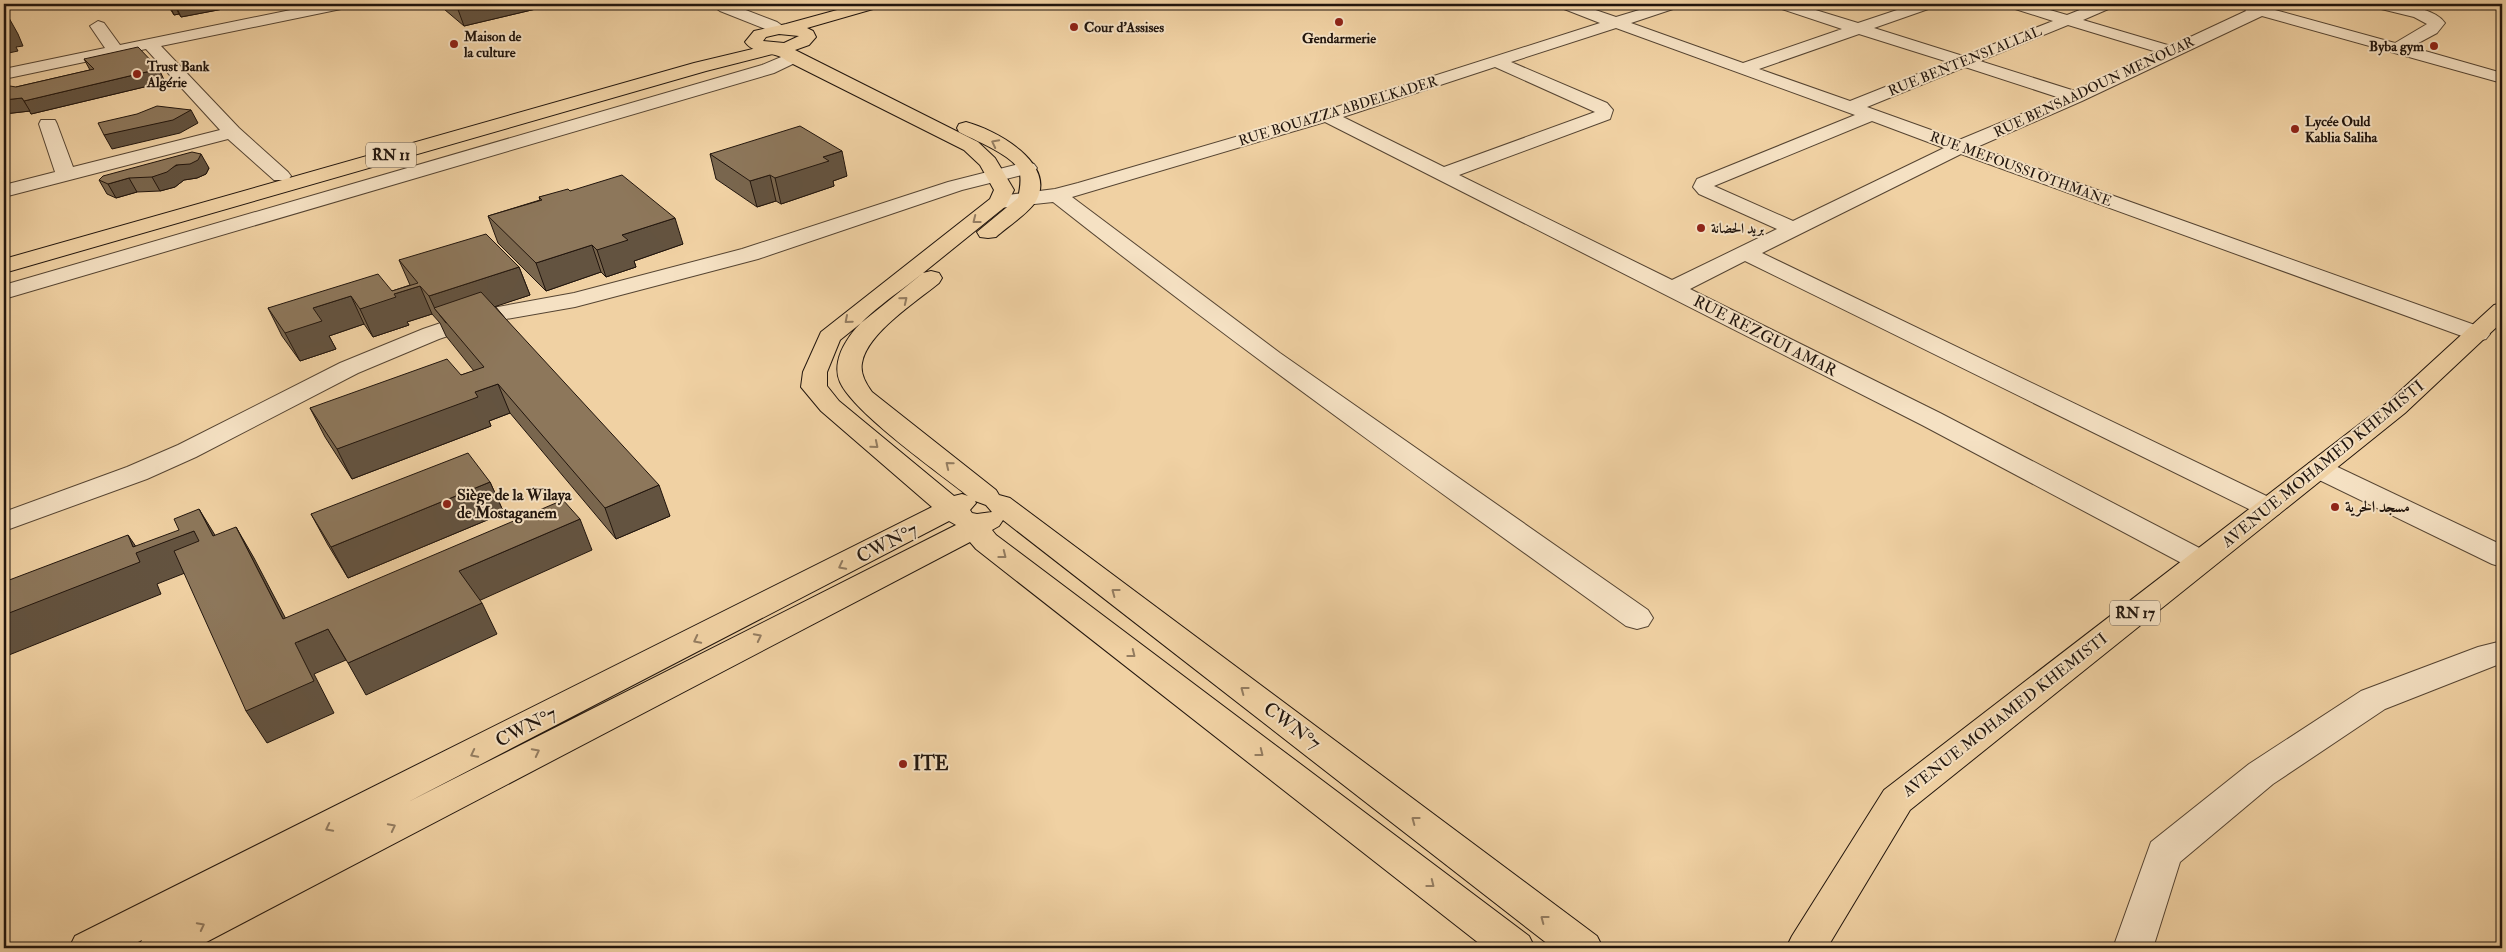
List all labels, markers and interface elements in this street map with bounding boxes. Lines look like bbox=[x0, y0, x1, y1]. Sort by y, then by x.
marker: Gendarmerie bbox=[1333, 16, 1345, 28]
place label: Cour d'Assises bbox=[1084, 19, 1164, 36]
marker: Cour d'Assises bbox=[1068, 21, 1080, 33]
street label: RUE BENTENSI ALLAL bbox=[1886, 22, 2044, 100]
place label: Maison de la culture bbox=[463, 28, 522, 61]
place label: Gendarmerie bbox=[1302, 30, 1376, 47]
street label: RUE BENSAADOUN MENOUAR bbox=[1991, 33, 2198, 141]
marker: Maison de la culture bbox=[448, 38, 460, 50]
place label: Byba gym bbox=[2369, 38, 2424, 56]
marker: Byba gym bbox=[2428, 40, 2440, 52]
place label: Trust Bank Algérie bbox=[146, 58, 210, 92]
marker: Trust Bank Algérie bbox=[131, 68, 143, 80]
street label: RUE BOUAZZA ABDELKADER bbox=[1236, 72, 1441, 149]
place label: Lycée Ould Kablia Saliha bbox=[2305, 113, 2379, 146]
marker: Lycée Ould Kablia Saliha bbox=[2289, 123, 2301, 135]
street label: RUE MEFOUSSI OTHMANE bbox=[1928, 128, 2114, 210]
one-way arrow bbox=[991, 139, 1000, 149]
road number: RN 11 bbox=[366, 142, 416, 168]
one-way arrow bbox=[973, 214, 982, 222]
place label: بريد الحضانة bbox=[1711, 220, 1765, 237]
marker: بريد الحضانة bbox=[1695, 222, 1707, 234]
street label: RUE REZGUI AMAR bbox=[1690, 291, 1841, 381]
one-way arrow bbox=[899, 296, 908, 305]
one-way arrow bbox=[845, 315, 854, 323]
street label: AVENUE MOHAMED KHEMISTI bbox=[2217, 376, 2428, 552]
one-way arrow bbox=[869, 439, 878, 447]
one-way arrow bbox=[945, 462, 954, 471]
place label: Siège de la Wilaya de Mostaganem bbox=[457, 485, 572, 524]
place label: مسجد الحرية bbox=[2345, 497, 2410, 517]
marker: Siège de la Wilaya de Mostaganem bbox=[441, 498, 453, 510]
marker: مسجد الحرية bbox=[2329, 501, 2341, 513]
street label: CWN°7 bbox=[852, 517, 922, 569]
one-way arrow bbox=[997, 549, 1007, 558]
one-way arrow bbox=[838, 560, 847, 570]
one-way arrow bbox=[1112, 589, 1121, 597]
road number: RN 17 bbox=[2110, 600, 2160, 626]
street label: AVENUE MOHAMED KHEMISTI bbox=[1898, 629, 2111, 802]
one-way arrow bbox=[753, 633, 762, 643]
one-way arrow bbox=[693, 634, 702, 644]
one-way arrow bbox=[1126, 648, 1136, 657]
one-way arrow bbox=[1240, 687, 1250, 696]
street label: CWN°7 bbox=[1259, 697, 1326, 756]
street label: CWN°7 bbox=[491, 701, 561, 753]
one-way arrow bbox=[1255, 747, 1264, 756]
one-way arrow bbox=[470, 748, 479, 758]
one-way arrow bbox=[531, 748, 540, 758]
place label: ITE bbox=[913, 752, 949, 776]
marker: ITE bbox=[897, 758, 909, 770]
one-way arrow bbox=[1412, 818, 1421, 826]
one-way arrow bbox=[326, 822, 335, 832]
one-way arrow bbox=[387, 823, 396, 833]
one-way arrow bbox=[1425, 878, 1435, 887]
one-way arrow bbox=[1541, 915, 1550, 924]
one-way arrow bbox=[196, 922, 205, 932]

